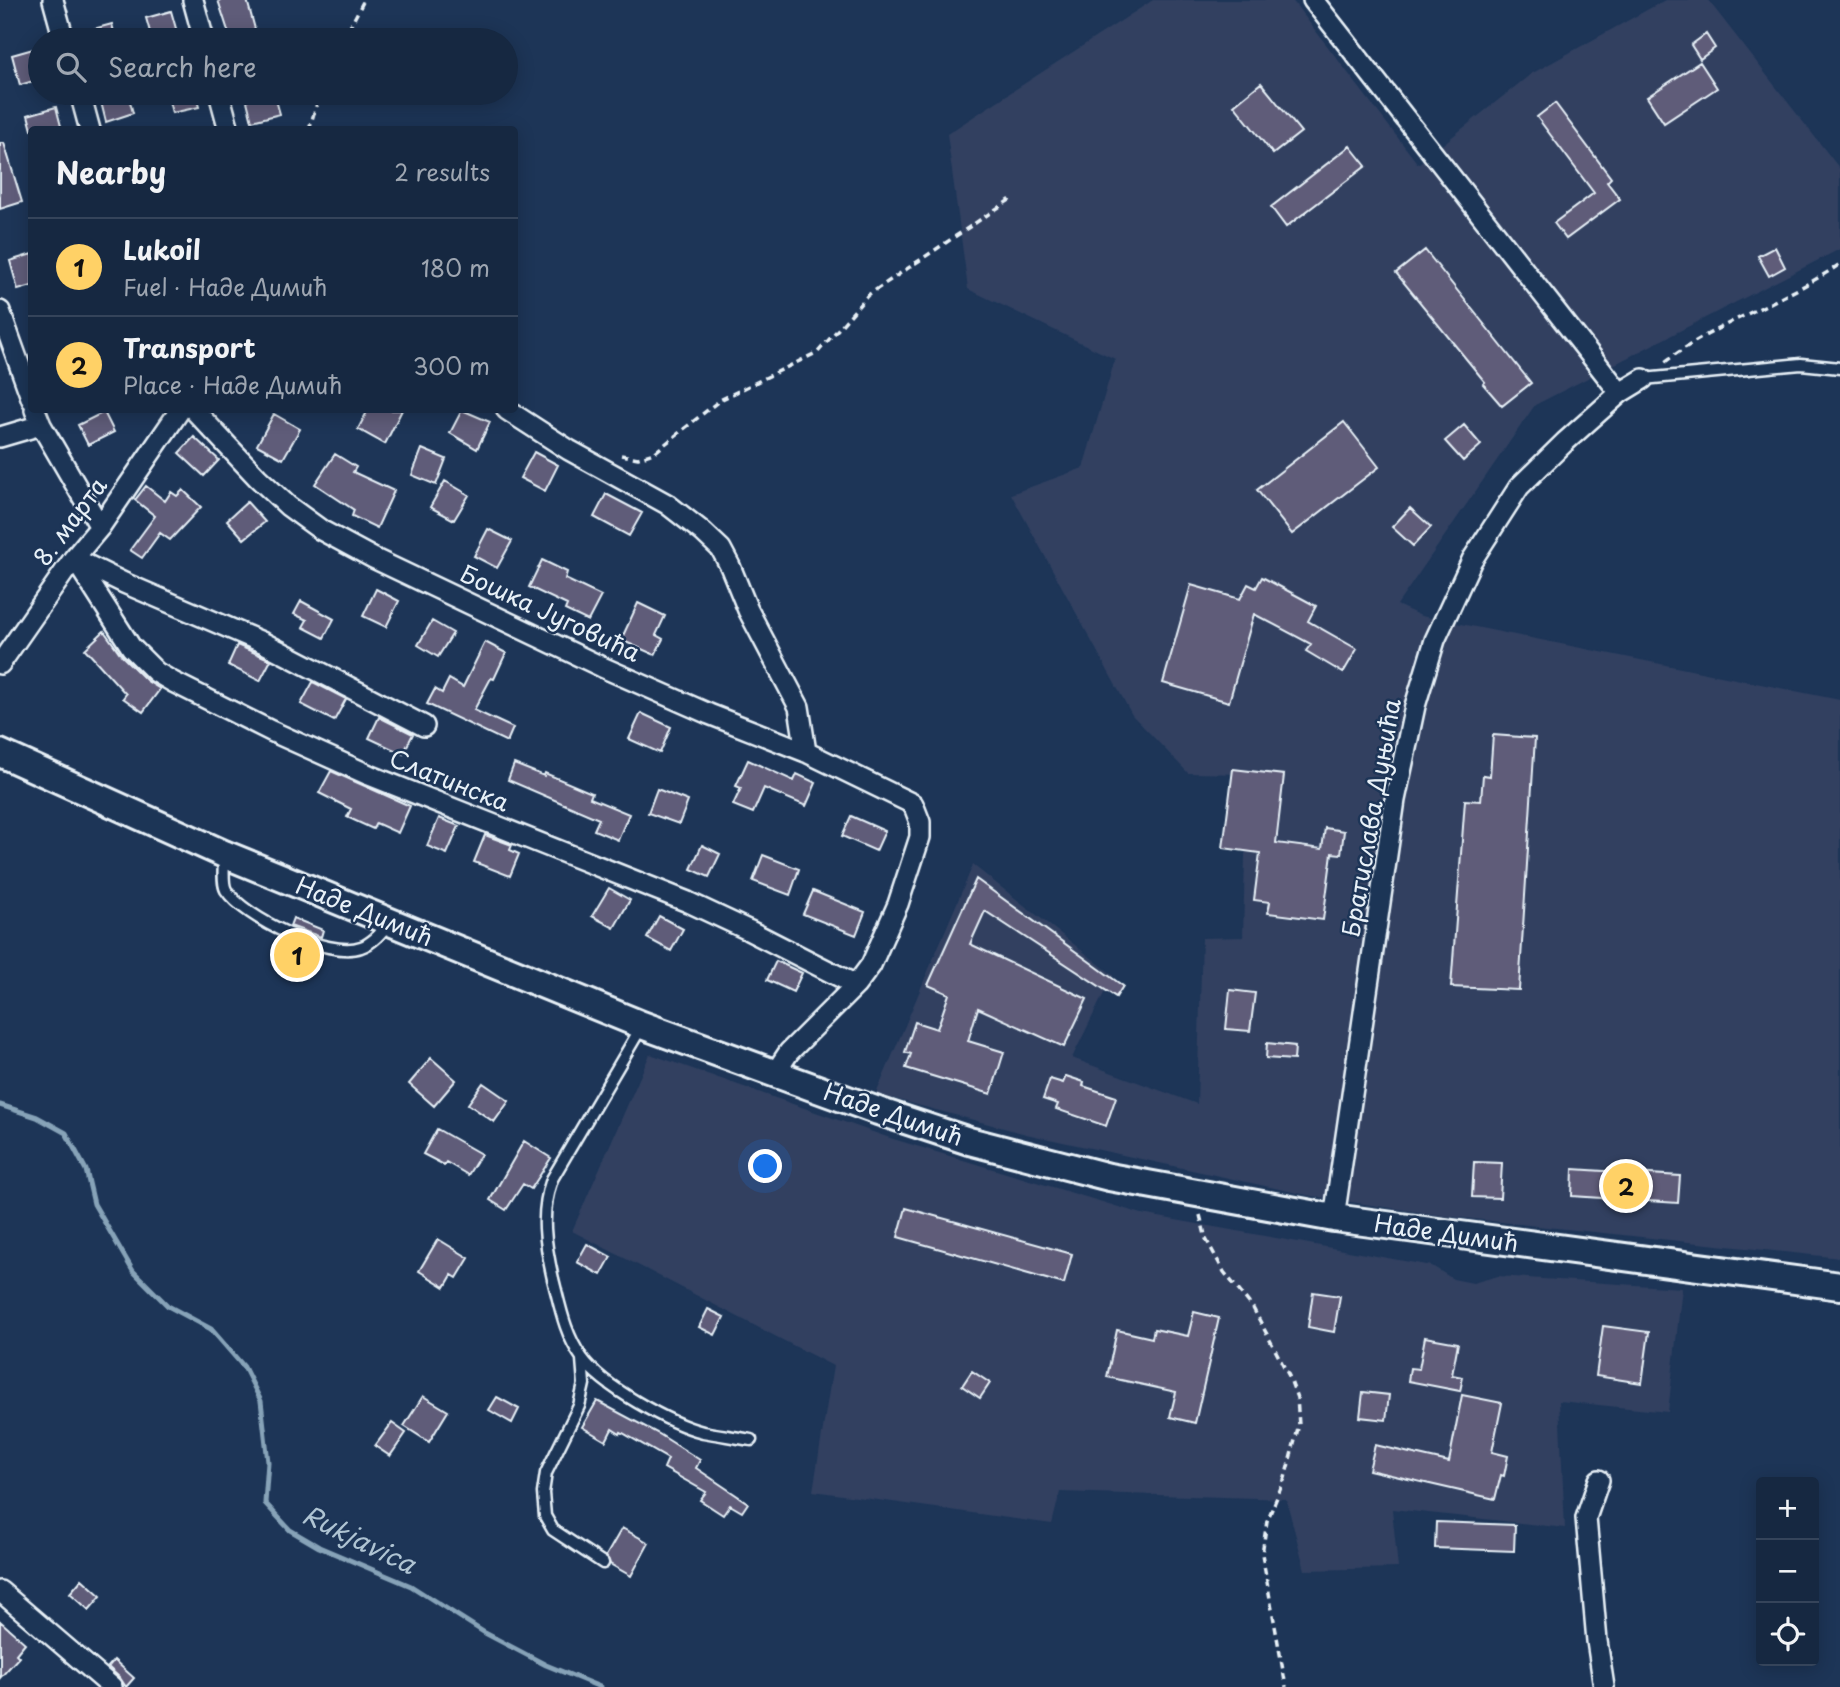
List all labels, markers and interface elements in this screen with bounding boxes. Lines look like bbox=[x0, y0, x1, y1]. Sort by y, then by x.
search box bbox=[28, 28, 518, 105]
text: Search here bbox=[108, 47, 257, 86]
icon: search bbox=[52, 48, 90, 86]
text: Nearby bbox=[56, 149, 166, 194]
text: 2 results bbox=[394, 154, 490, 189]
text: Lukoil bbox=[123, 230, 201, 269]
text: 1 bbox=[74, 250, 85, 285]
text: 180 m bbox=[421, 250, 490, 285]
text: Fuel · Наде Димић bbox=[123, 269, 327, 304]
text: Transport bbox=[123, 328, 256, 367]
text: 2 bbox=[71, 348, 87, 383]
text: 300 m bbox=[413, 348, 490, 383]
text: Place · Наде Димић bbox=[123, 367, 342, 402]
street label: 8. марта bbox=[24, 469, 115, 573]
street label: Бошка Југовића bbox=[455, 555, 647, 670]
street label: Братислава Дуњића bbox=[1331, 695, 1409, 940]
street label: Слатинска bbox=[384, 739, 515, 820]
street label: Наде Димић bbox=[291, 866, 439, 954]
pin: 1 bbox=[274, 929, 320, 981]
street label: Наде Димић bbox=[819, 1072, 968, 1154]
your location bbox=[748, 1149, 782, 1183]
pin: 2 bbox=[1603, 1160, 1649, 1212]
street label: Наде Димић bbox=[1372, 1204, 1521, 1260]
map controls bbox=[1756, 1477, 1819, 1666]
button: + bbox=[1756, 1477, 1819, 1540]
water label: Rukjavica bbox=[296, 1494, 423, 1583]
button: − bbox=[1756, 1540, 1819, 1603]
button: locate bbox=[1756, 1603, 1819, 1666]

